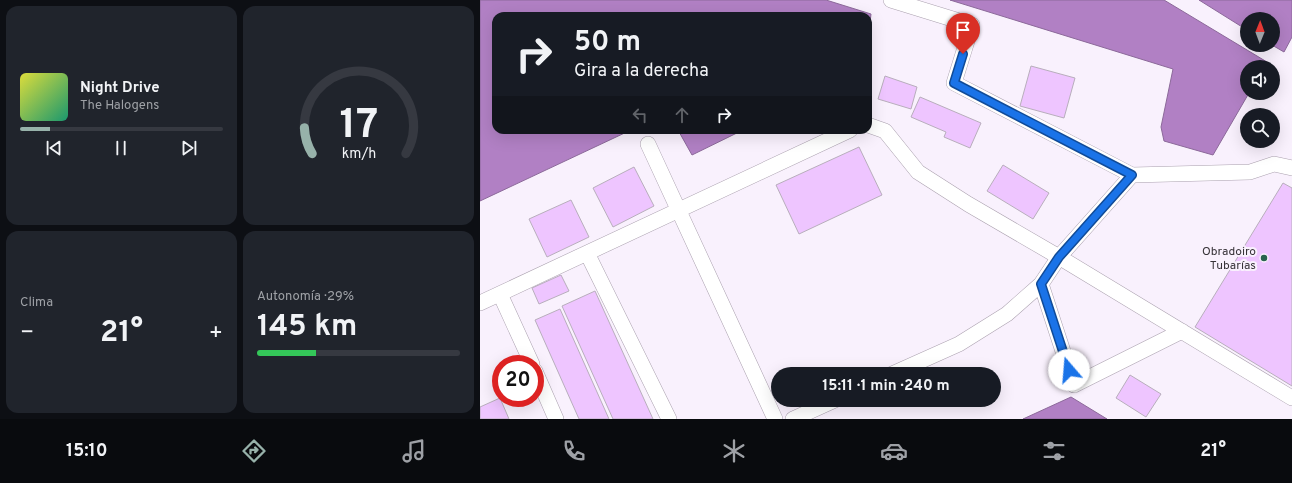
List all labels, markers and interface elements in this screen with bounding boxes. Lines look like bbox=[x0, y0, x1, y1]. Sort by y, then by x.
north arrow bbox=[1240, 12, 1280, 52]
map controls bbox=[1240, 12, 1280, 148]
pin bbox=[946, 13, 980, 54]
icon: arrive bbox=[952, 19, 974, 41]
text: 50 m bbox=[574, 25, 641, 61]
icon: right bbox=[508, 28, 560, 80]
text: Gira a la derecha bbox=[574, 60, 709, 83]
button: sound bbox=[1240, 60, 1280, 100]
text: Night Drive bbox=[80, 79, 160, 98]
text: The Halogens bbox=[80, 98, 159, 114]
text: 17 bbox=[339, 99, 378, 152]
icon: left bbox=[629, 104, 651, 126]
icon: ahead bbox=[671, 104, 693, 126]
icon: right bbox=[713, 104, 735, 126]
button: search bbox=[1240, 108, 1280, 148]
icon: previous bbox=[43, 137, 65, 159]
icon: pause bbox=[110, 137, 132, 159]
icon: next bbox=[178, 137, 200, 159]
text: km/h bbox=[341, 144, 376, 162]
place label: Obradoiro Tubarías bbox=[1202, 244, 1256, 274]
marker: Obradoiro Tubarías bbox=[1259, 253, 1269, 263]
text: Autonomía · 29% bbox=[257, 289, 354, 305]
text: Clima bbox=[20, 295, 53, 311]
text: 145 km bbox=[257, 309, 357, 346]
text: 21° bbox=[100, 315, 143, 352]
text: − bbox=[20, 320, 34, 347]
text: + bbox=[209, 320, 223, 347]
position arrow bbox=[1048, 349, 1090, 391]
speed limit sign: 20 bbox=[492, 355, 544, 407]
text: 15:11 · 1 min · 240 m bbox=[822, 377, 950, 396]
icon: directions bbox=[240, 437, 268, 465]
icon: music bbox=[400, 437, 428, 465]
icon: phone bbox=[560, 437, 588, 465]
icon: climate bbox=[720, 437, 748, 465]
icon: car bbox=[880, 437, 908, 465]
icon: filters bbox=[1040, 437, 1068, 465]
text: 15:10 bbox=[66, 440, 108, 463]
text: 21° bbox=[1200, 440, 1226, 463]

